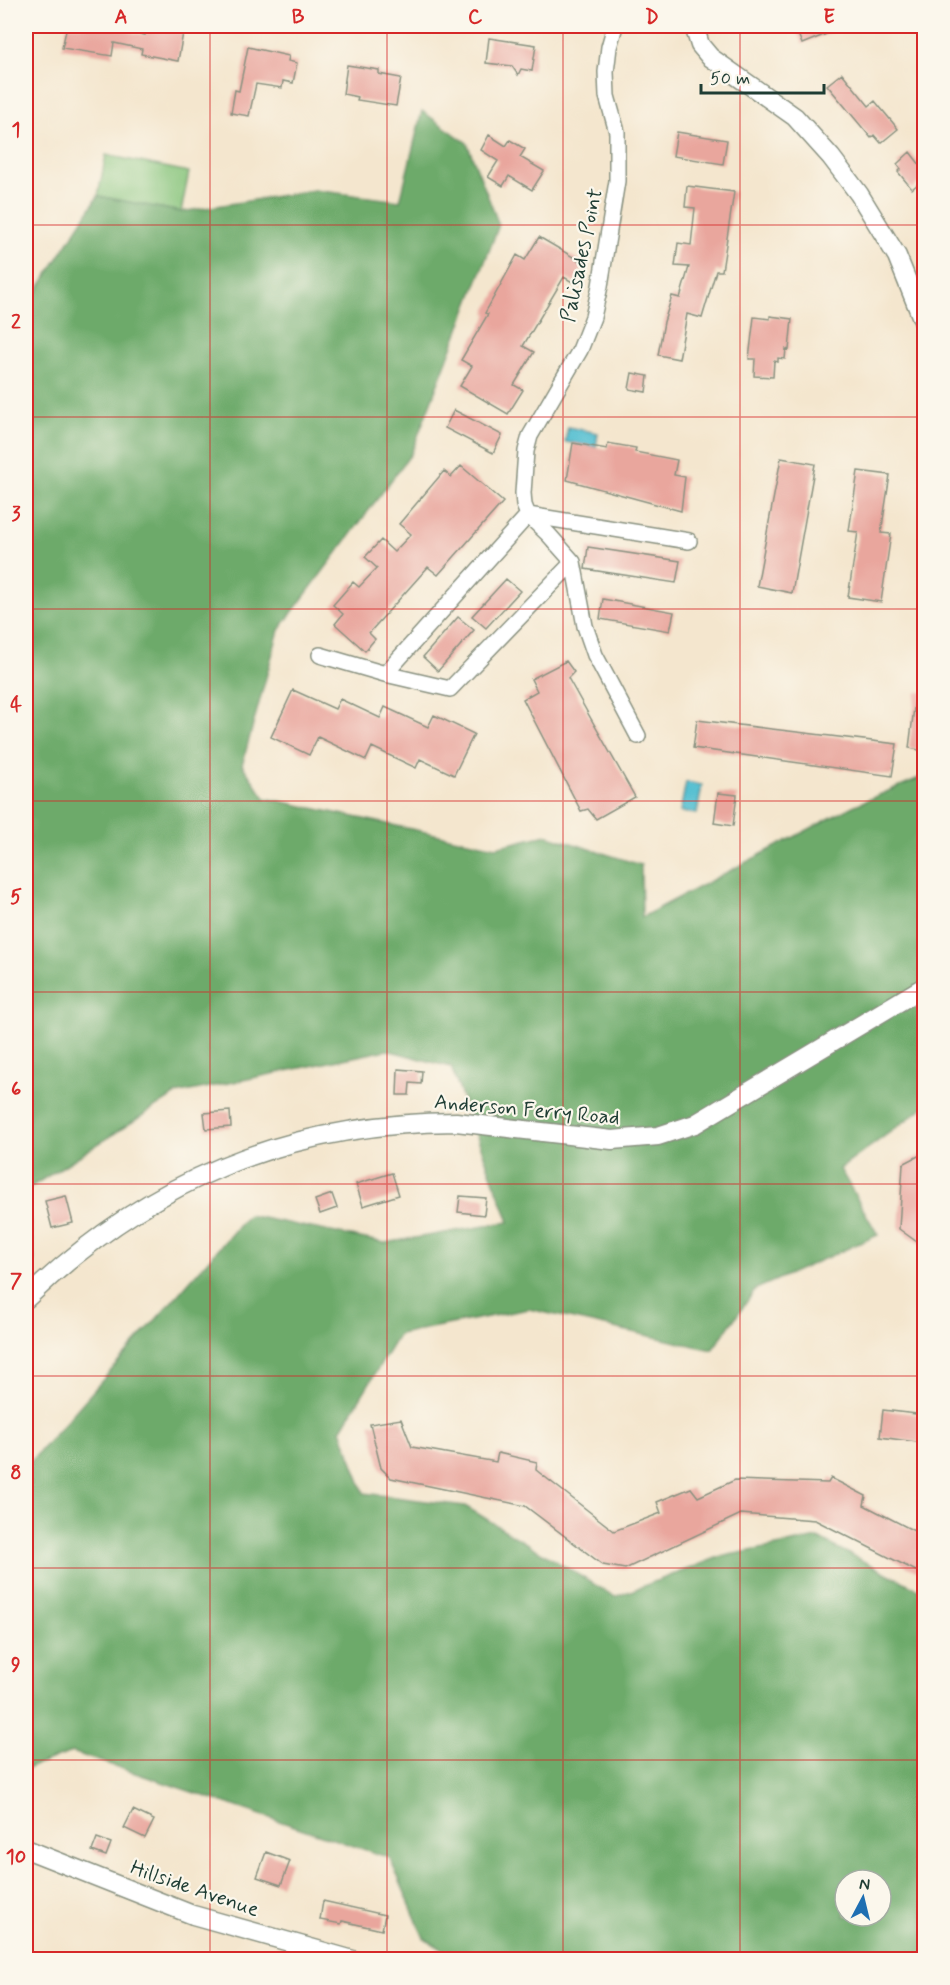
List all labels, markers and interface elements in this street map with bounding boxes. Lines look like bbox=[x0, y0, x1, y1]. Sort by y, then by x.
text: A bbox=[114, 4, 128, 31]
text: B bbox=[292, 4, 305, 31]
text: C bbox=[468, 4, 483, 31]
text: D bbox=[645, 4, 659, 31]
text: E bbox=[823, 4, 835, 31]
scale bar bbox=[701, 57, 824, 95]
text: 50 m bbox=[710, 67, 750, 91]
text: 1 bbox=[12, 117, 20, 144]
street label: Palisades Point bbox=[554, 186, 610, 325]
text: 2 bbox=[11, 309, 21, 336]
text: 3 bbox=[11, 501, 21, 528]
text: 4 bbox=[10, 692, 22, 719]
text: 5 bbox=[10, 884, 22, 911]
text: 6 bbox=[11, 1076, 21, 1103]
street label: Anderson Ferry Road bbox=[433, 1088, 621, 1132]
text: 7 bbox=[10, 1268, 22, 1295]
text: 8 bbox=[10, 1460, 22, 1487]
text: 9 bbox=[11, 1652, 21, 1679]
text: 10 bbox=[6, 1844, 26, 1871]
street label: Hillside Avenue bbox=[127, 1854, 263, 1924]
north arrow bbox=[833, 1868, 893, 1928]
text: N bbox=[858, 1874, 871, 1896]

